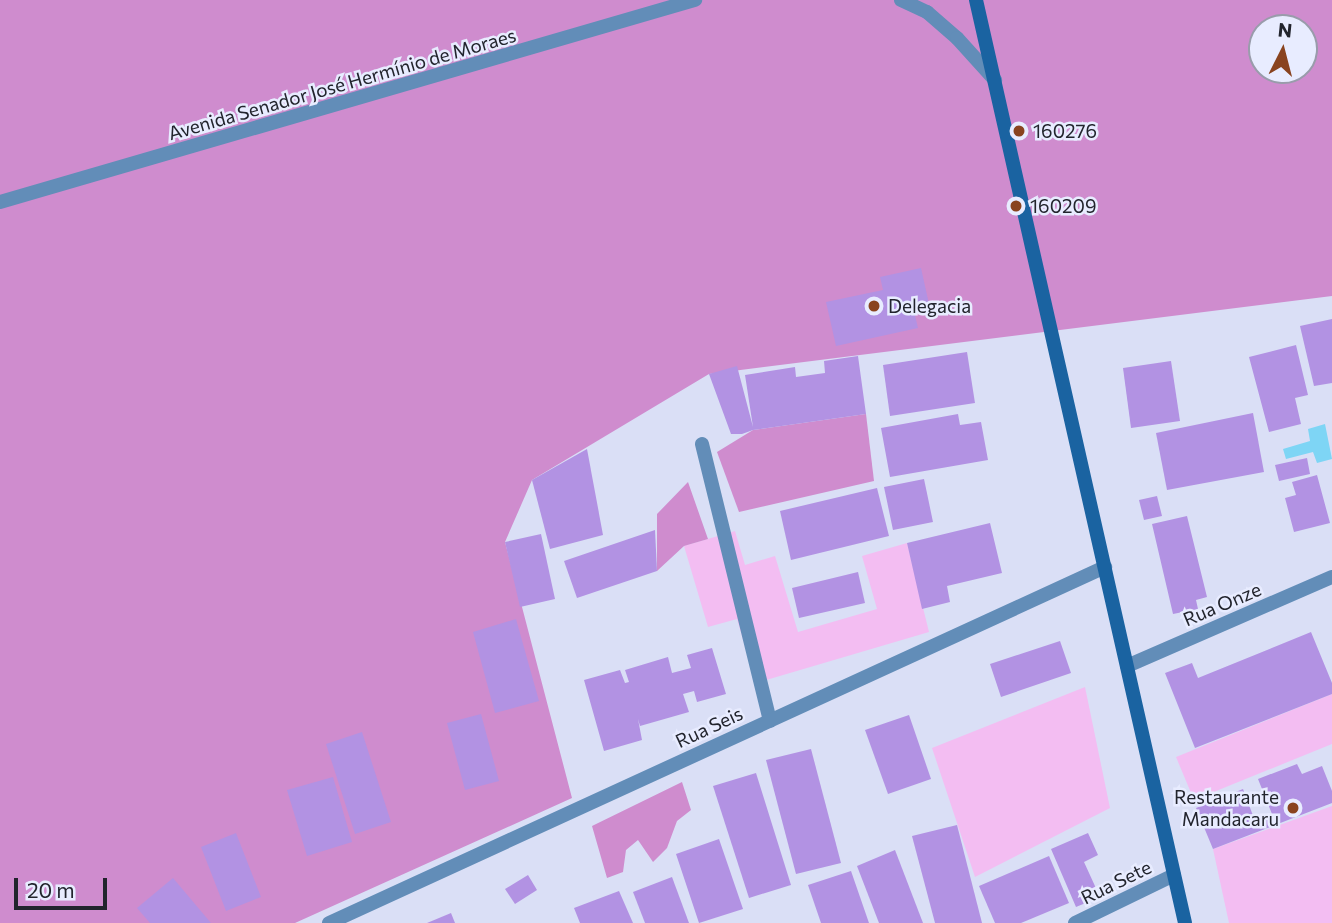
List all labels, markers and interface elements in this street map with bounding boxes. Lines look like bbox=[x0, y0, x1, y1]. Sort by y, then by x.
north arrow bbox=[1248, 14, 1318, 84]
text: N bbox=[1277, 17, 1293, 42]
street label: Avenida Senador José Hermínio de Moraes bbox=[165, 23, 519, 145]
place label: 160276 bbox=[1033, 120, 1097, 142]
marker: 160276 bbox=[1011, 123, 1027, 139]
place label: 160209 bbox=[1030, 195, 1096, 217]
marker: 160209 bbox=[1008, 198, 1024, 214]
place label: Delegacia bbox=[888, 295, 971, 317]
marker: Delegacia bbox=[866, 298, 882, 314]
street label: Rua Onze bbox=[1180, 577, 1264, 631]
street label: Rua Seis bbox=[672, 702, 746, 752]
place label: Restaurante Mandacaru bbox=[1174, 786, 1279, 830]
marker: Restaurante Mandacaru bbox=[1285, 800, 1301, 816]
street label: Rua Sete bbox=[1077, 855, 1155, 909]
scale bar bbox=[18, 864, 110, 908]
text: 20 m bbox=[27, 877, 75, 902]

